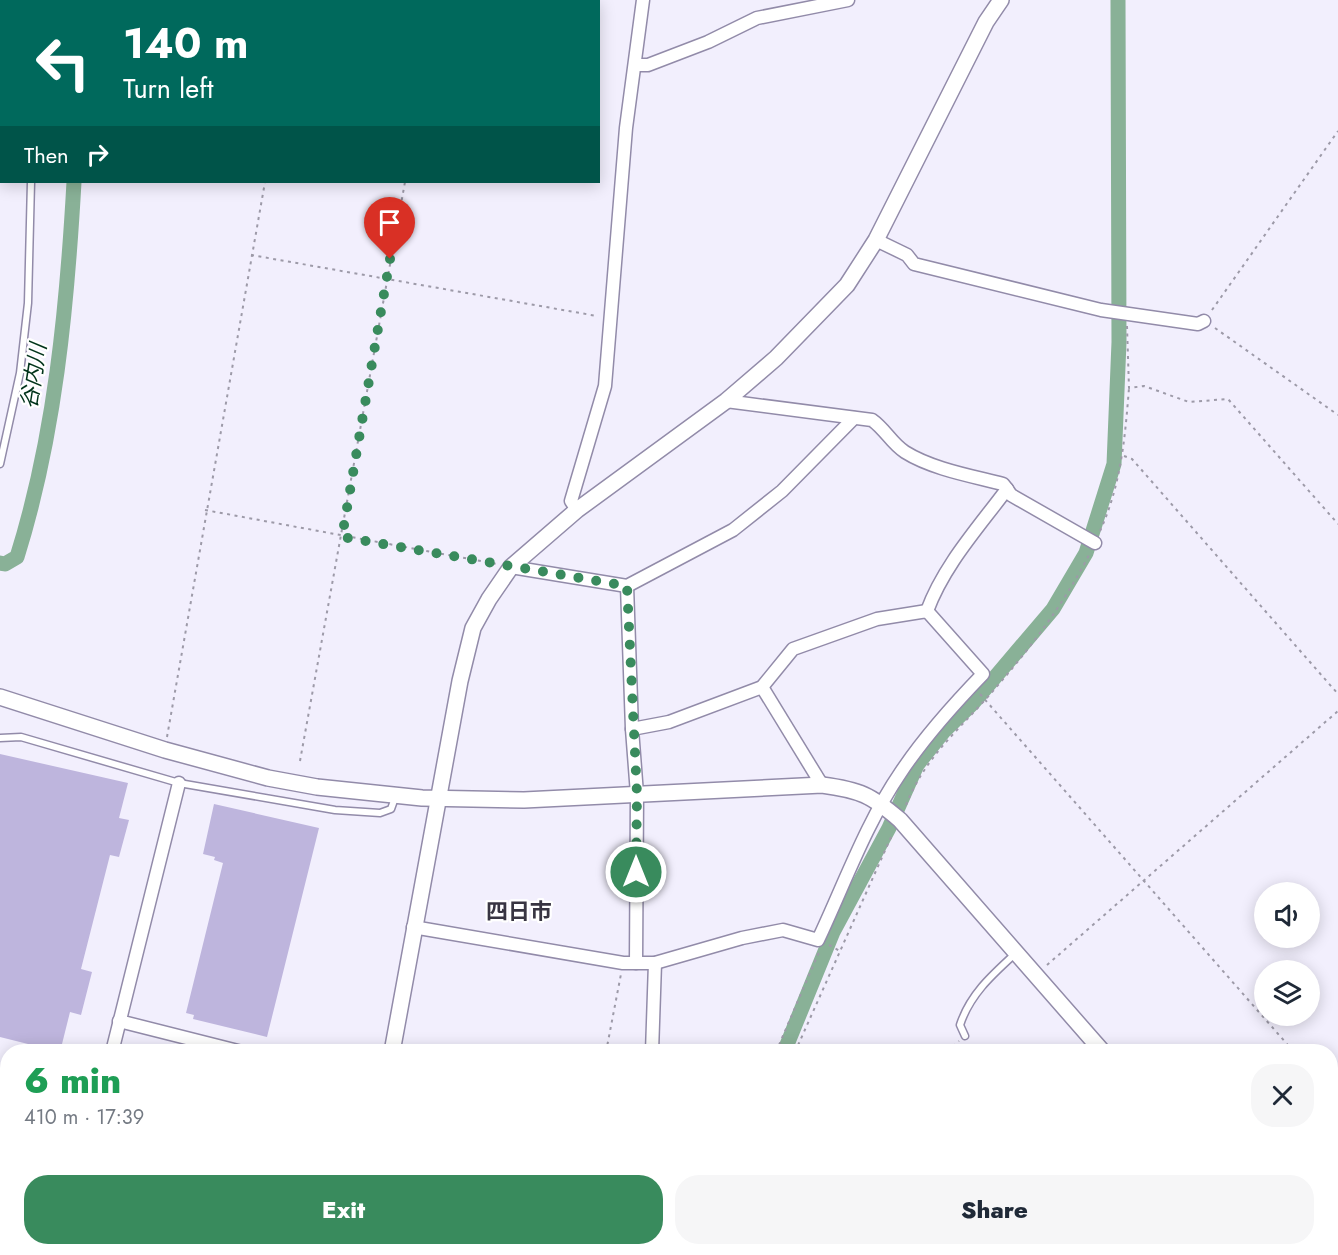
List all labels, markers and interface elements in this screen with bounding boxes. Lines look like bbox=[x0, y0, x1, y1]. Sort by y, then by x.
text: 140 m bbox=[123, 13, 249, 74]
icon: left bbox=[24, 24, 102, 102]
text: Turn left bbox=[123, 69, 213, 108]
icon: right bbox=[81, 138, 114, 171]
text: Then bbox=[24, 139, 69, 171]
pin bbox=[364, 197, 415, 259]
icon: arrive bbox=[373, 206, 406, 239]
water label: 谷内川 bbox=[12, 339, 54, 411]
position arrow bbox=[604, 840, 668, 904]
map controls bbox=[1254, 882, 1320, 1026]
button: sound bbox=[1254, 882, 1320, 948]
district label: 四日市 bbox=[486, 895, 552, 927]
button: layers bbox=[1254, 960, 1320, 1026]
text: 6 min bbox=[24, 1054, 121, 1106]
button: close bbox=[1251, 1064, 1314, 1127]
text: 410 m · 17:39 bbox=[24, 1103, 144, 1132]
button: Exit bbox=[24, 1175, 663, 1244]
button: Share bbox=[675, 1175, 1314, 1244]

